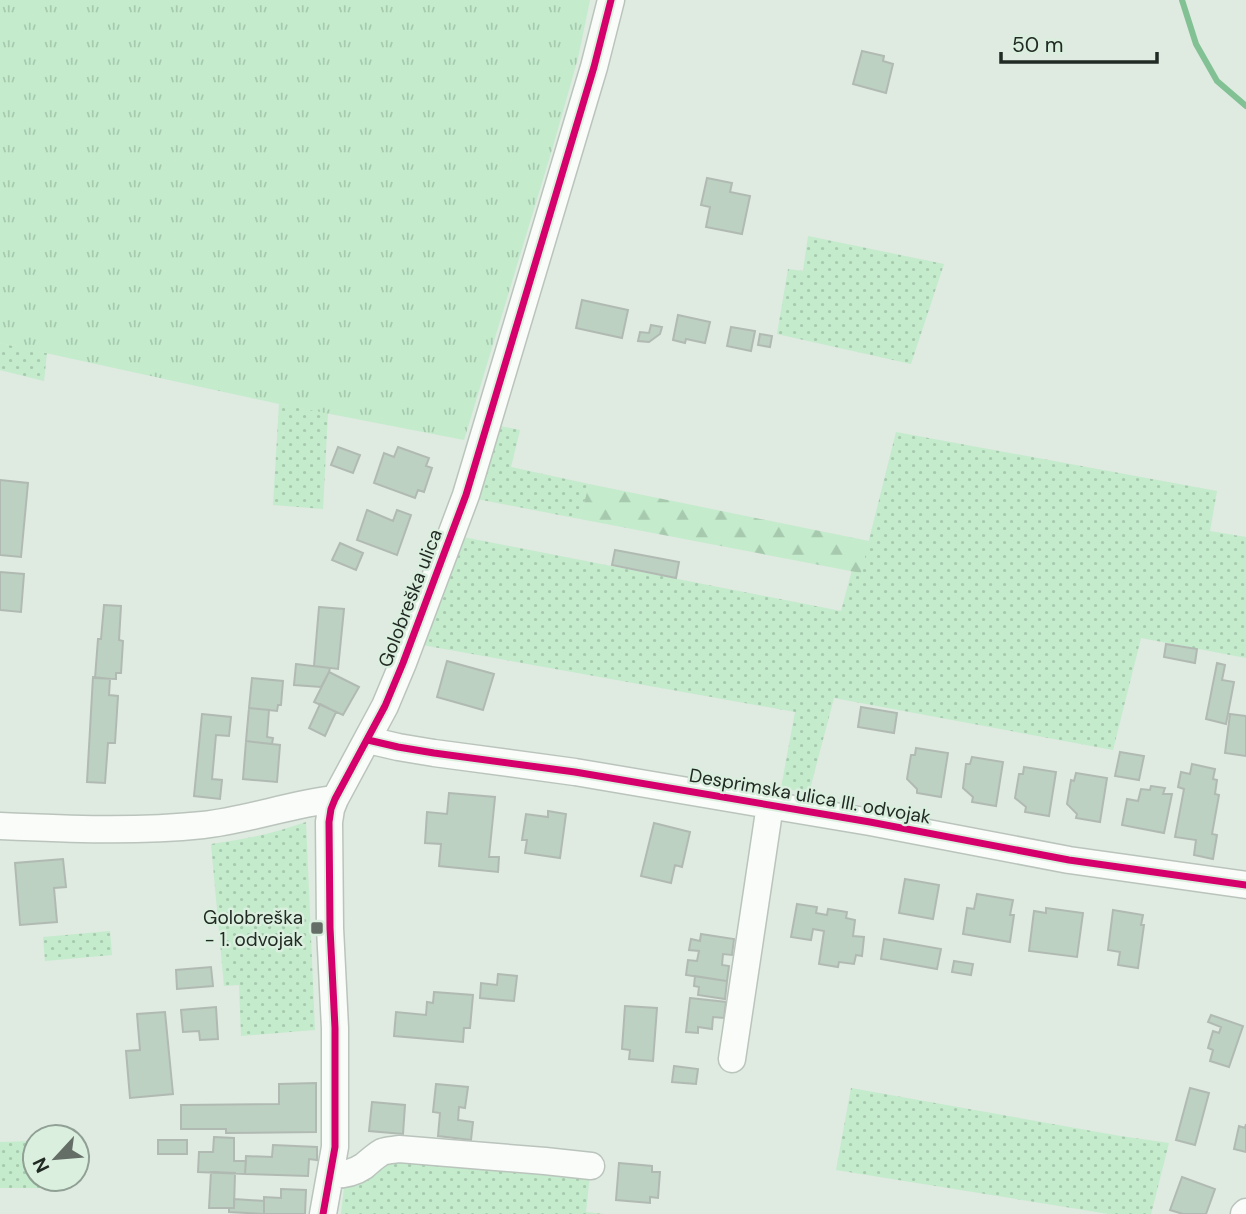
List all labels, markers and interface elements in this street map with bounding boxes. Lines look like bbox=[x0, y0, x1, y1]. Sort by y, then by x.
scale bar bbox=[1001, 21, 1157, 65]
text: 50 m bbox=[1012, 31, 1063, 59]
street label: Golobreška ulica bbox=[372, 525, 448, 671]
street label: Desprimska ulica III. odvojak bbox=[687, 762, 933, 830]
place label: Golobreška - 1. odvojak bbox=[203, 905, 303, 952]
marker: Golobreška - 1. odvojak bbox=[309, 920, 325, 936]
north arrow bbox=[21, 1123, 91, 1193]
text: N bbox=[27, 1154, 55, 1177]

